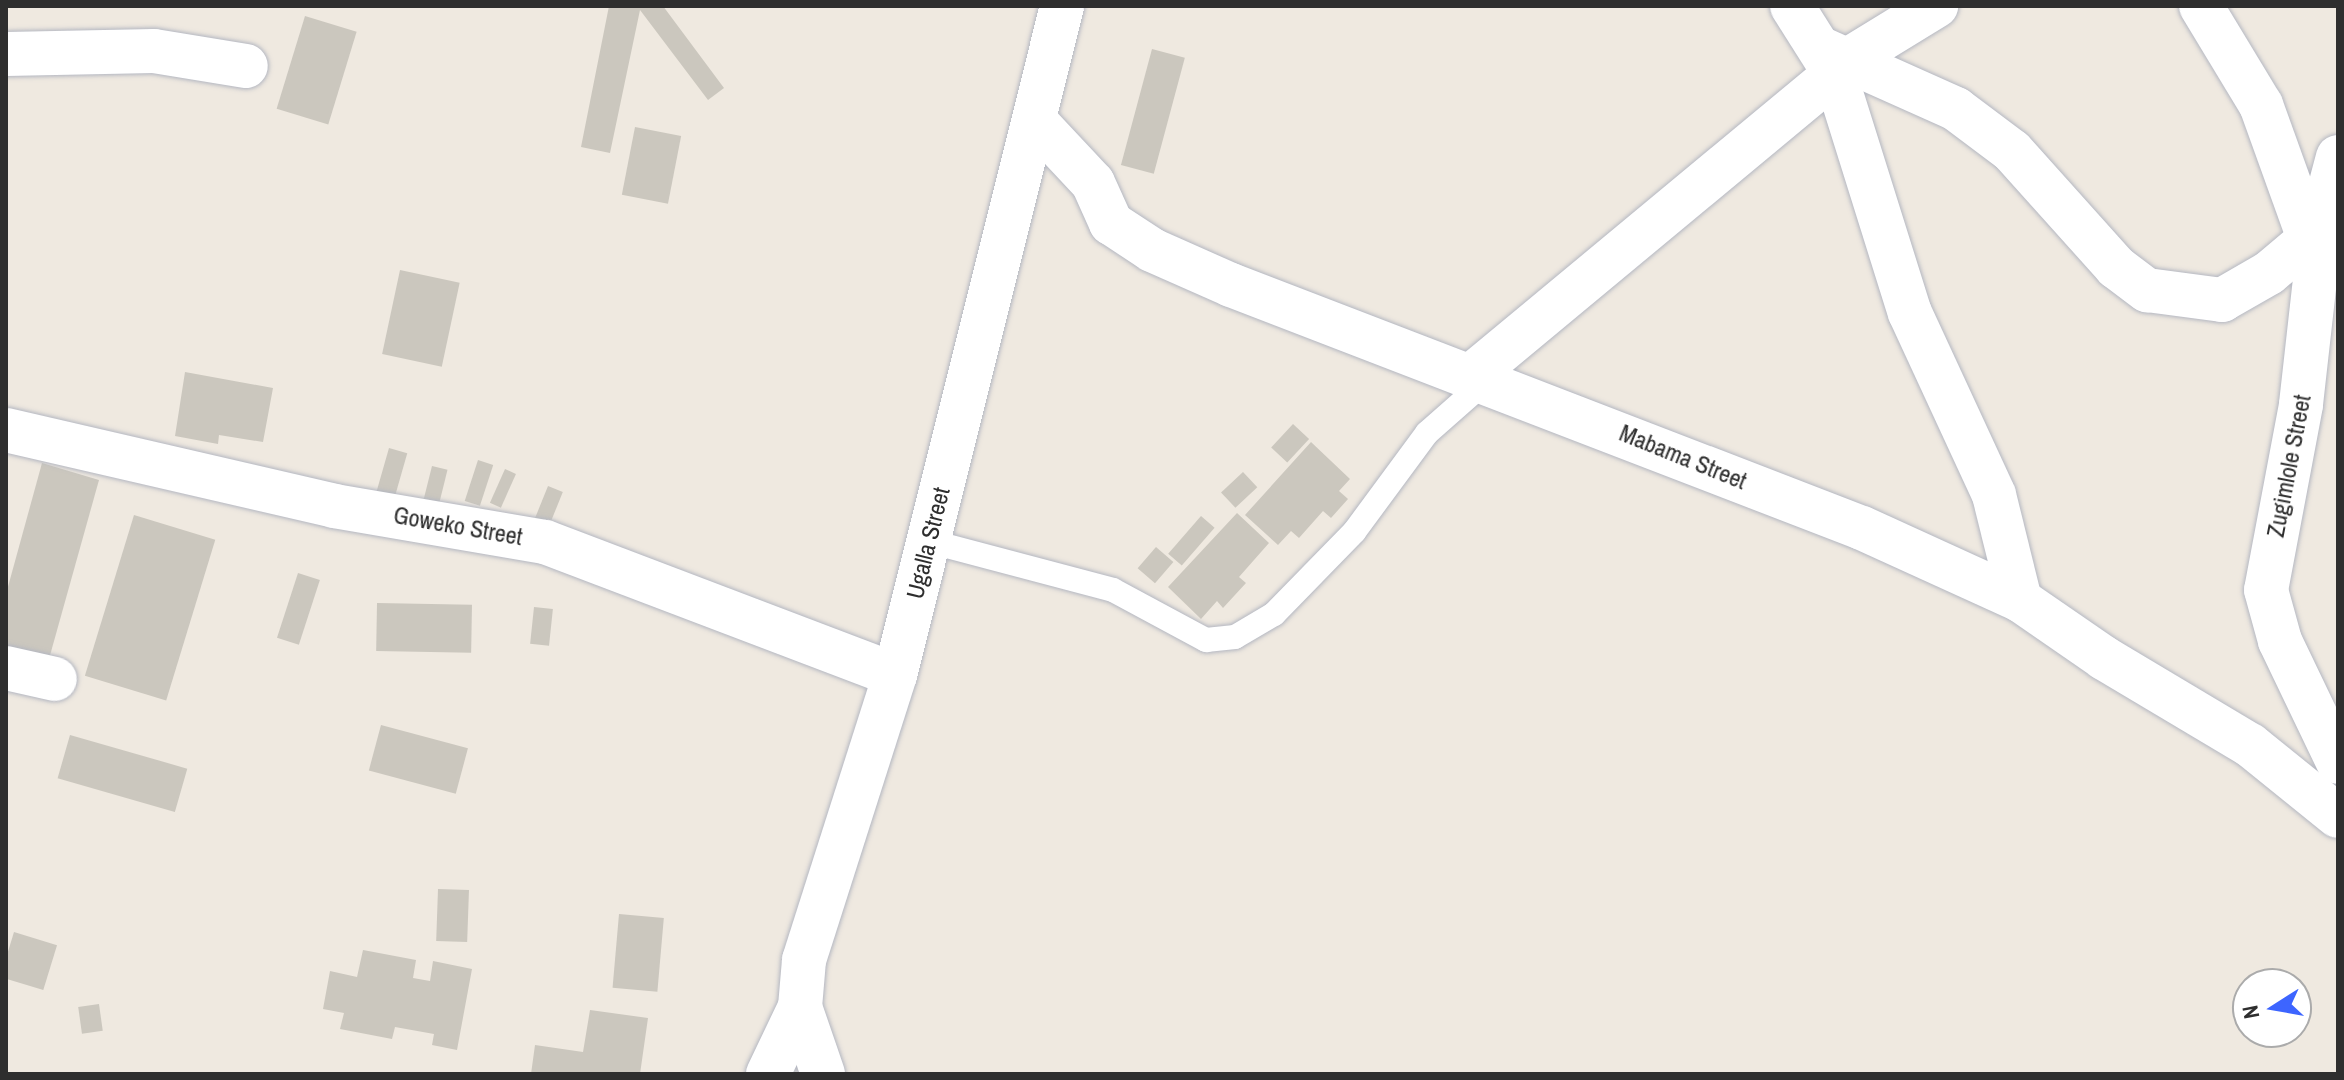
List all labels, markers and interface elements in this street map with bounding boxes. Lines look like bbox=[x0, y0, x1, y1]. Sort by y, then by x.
street label: Zugimlole Street bbox=[2261, 392, 2317, 540]
street label: Mabama Street bbox=[1615, 418, 1751, 496]
street label: Ugalla Street bbox=[900, 484, 956, 602]
street label: Goweko Street bbox=[391, 501, 525, 551]
north arrow bbox=[2232, 968, 2312, 1048]
text: N bbox=[2234, 1003, 2266, 1021]

